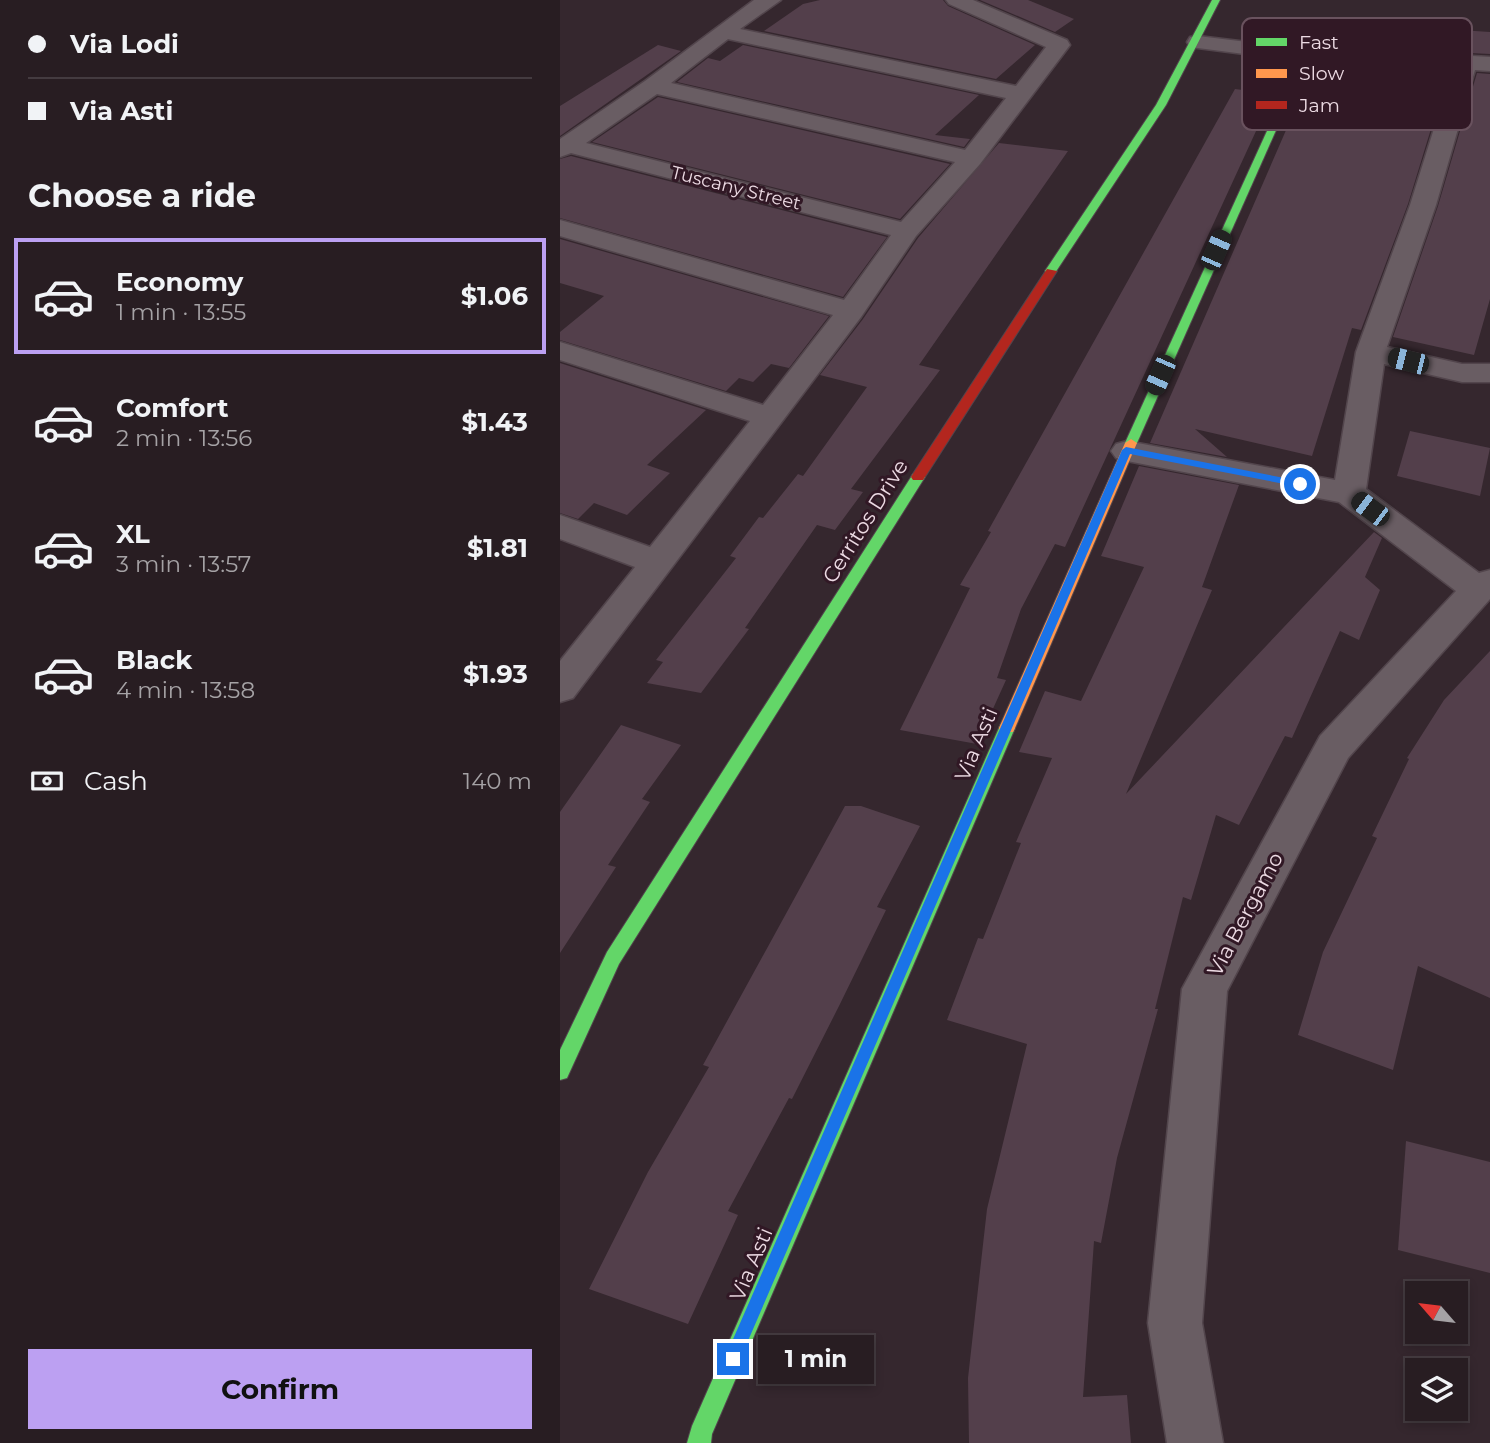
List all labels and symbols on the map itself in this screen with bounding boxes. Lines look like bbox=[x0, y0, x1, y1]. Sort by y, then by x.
legend bbox=[1242, 18, 1472, 130]
text: Fast bbox=[1299, 31, 1339, 54]
text: Slow bbox=[1299, 62, 1344, 85]
text: Jam bbox=[1298, 94, 1340, 117]
street label: Tuscany Street bbox=[669, 161, 803, 215]
car bbox=[1198, 227, 1235, 273]
car bbox=[1386, 346, 1431, 376]
car bbox=[1142, 352, 1179, 398]
street label: Cerritos Drive bbox=[817, 455, 913, 587]
route start bbox=[1284, 468, 1316, 500]
car bbox=[1347, 488, 1394, 530]
street label: Via Asti bbox=[949, 704, 1003, 784]
street label: Via Bergamo bbox=[1202, 848, 1288, 980]
street label: Via Asti bbox=[724, 1224, 778, 1304]
north arrow bbox=[1405, 1281, 1468, 1344]
callout: 1 min bbox=[758, 1334, 873, 1384]
route end bbox=[717, 1343, 749, 1375]

